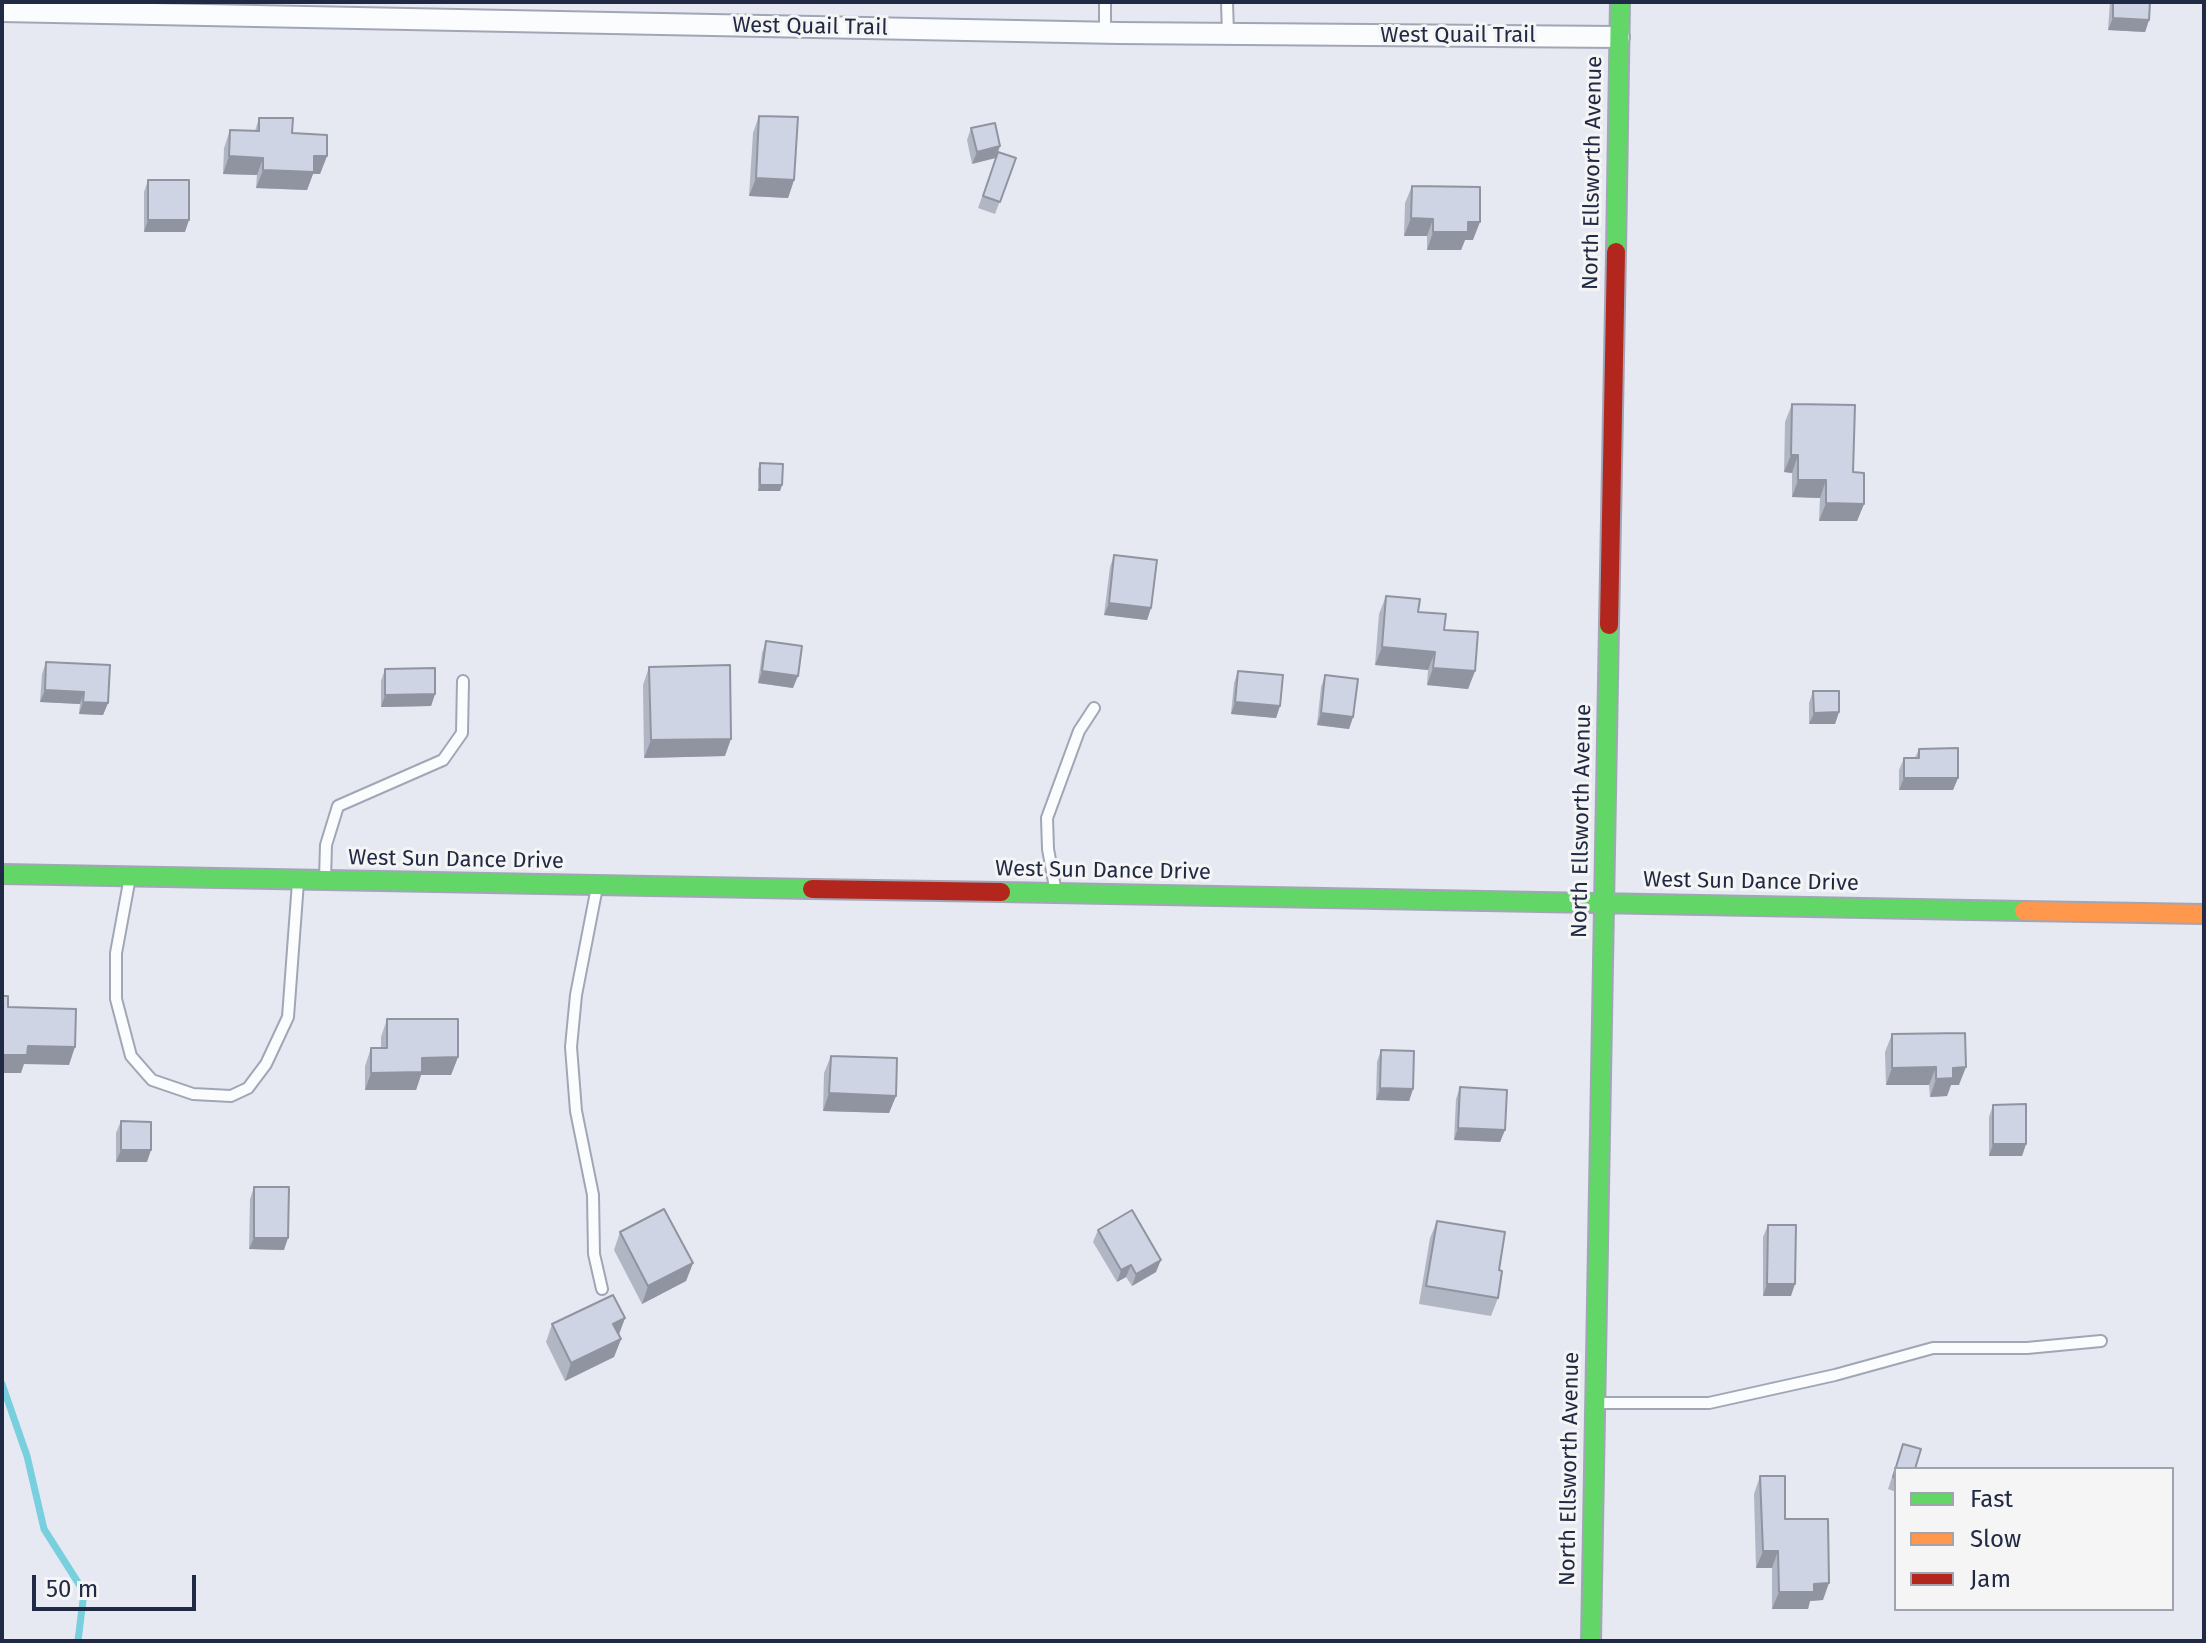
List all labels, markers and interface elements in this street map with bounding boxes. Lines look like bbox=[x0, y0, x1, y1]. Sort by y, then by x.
street label: West Quail Trail bbox=[732, 12, 888, 42]
street label: West Quail Trail bbox=[1380, 23, 1536, 49]
street label: North Ellsworth Avenue bbox=[1578, 56, 1608, 290]
street label: North Ellsworth Avenue bbox=[1567, 704, 1597, 938]
street label: West Sun Dance Drive bbox=[348, 845, 564, 875]
street label: West Sun Dance Drive bbox=[995, 856, 1211, 886]
street label: West Sun Dance Drive bbox=[1643, 867, 1859, 897]
street label: North Ellsworth Avenue bbox=[1555, 1352, 1585, 1586]
legend bbox=[1894, 1467, 2174, 1611]
text: Fast bbox=[1970, 1485, 2013, 1513]
text: Slow bbox=[1970, 1525, 2021, 1553]
scale bar bbox=[36, 1559, 200, 1609]
text: Jam bbox=[1970, 1565, 2011, 1593]
text: 50 m bbox=[46, 1575, 98, 1603]

